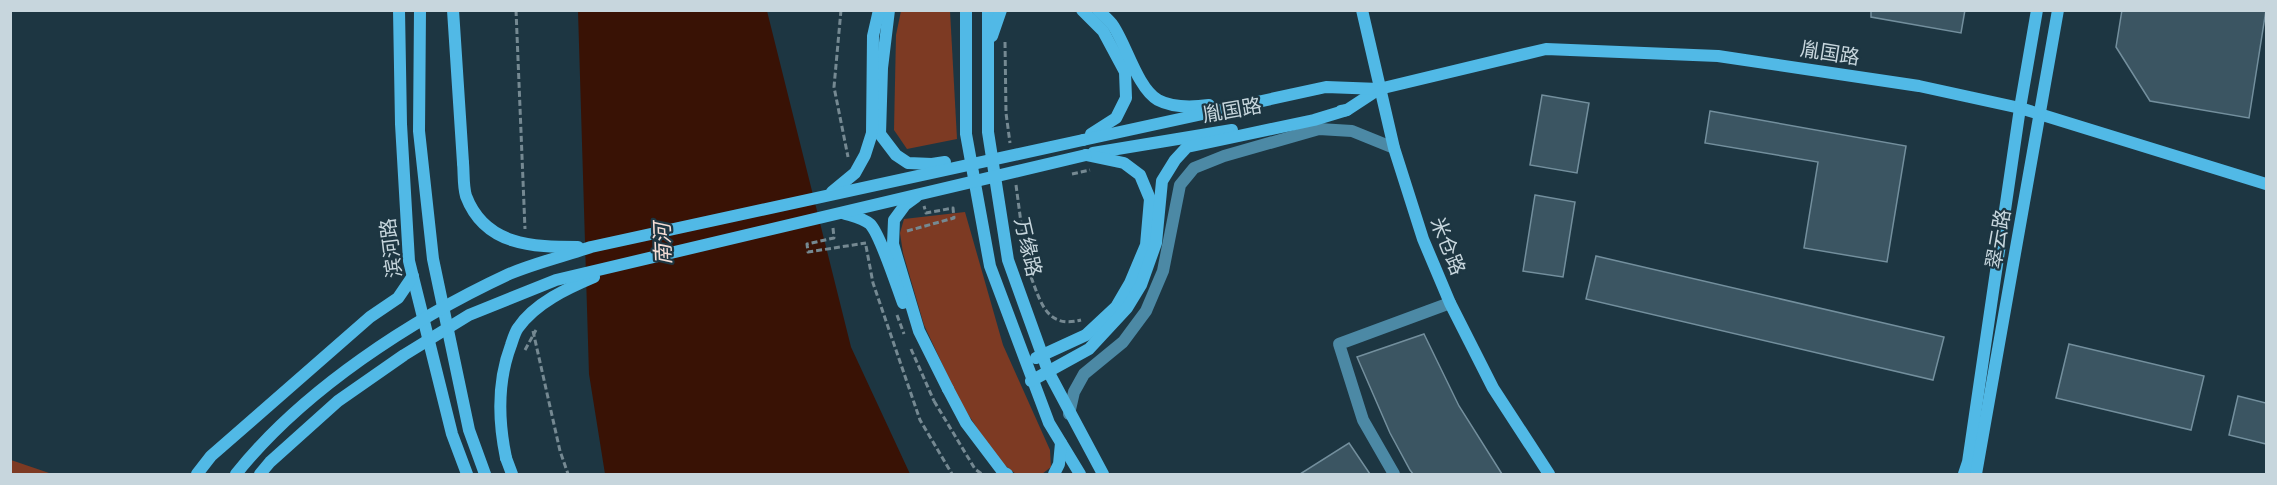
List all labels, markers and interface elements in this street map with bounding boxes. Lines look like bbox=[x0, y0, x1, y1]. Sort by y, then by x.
street label: 胤国路 bbox=[1798, 36, 1862, 70]
street label: 胤国路 bbox=[1200, 93, 1264, 127]
street label: 翠云路 bbox=[1981, 207, 2015, 271]
street label: 米仓路 bbox=[1426, 214, 1470, 278]
street label: 万缘路 bbox=[1010, 215, 1046, 279]
street label: 滨河路 bbox=[375, 217, 407, 279]
water label: 南河 bbox=[649, 219, 677, 265]

